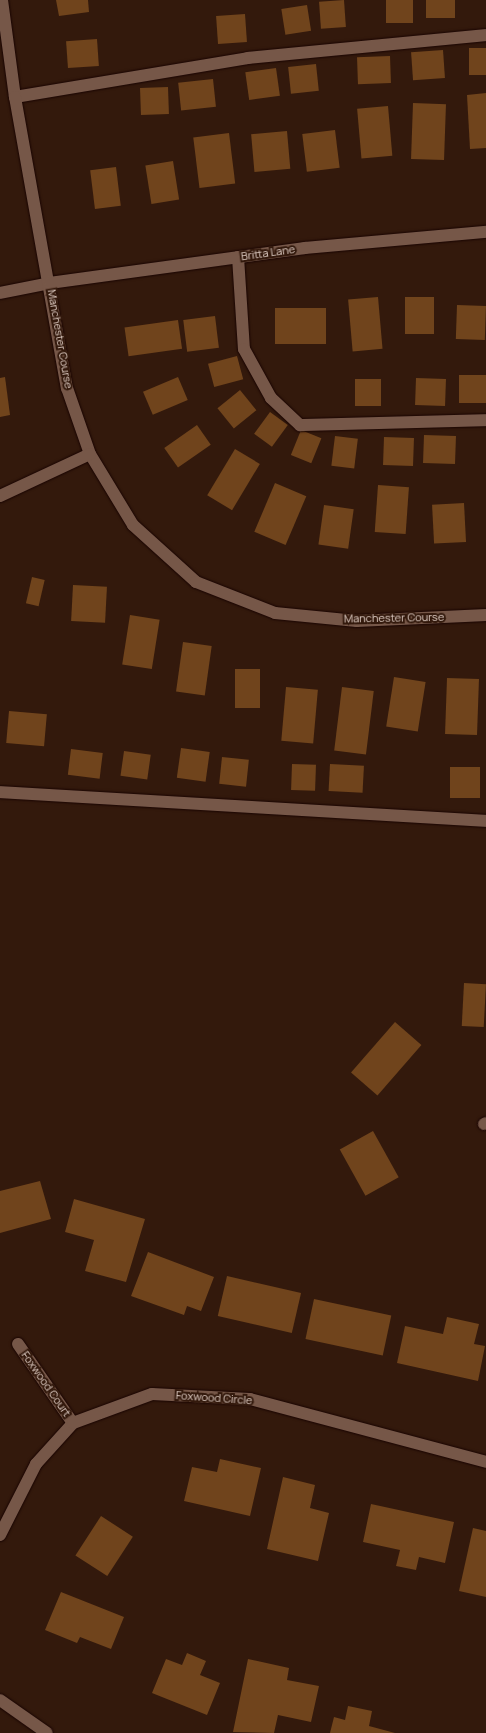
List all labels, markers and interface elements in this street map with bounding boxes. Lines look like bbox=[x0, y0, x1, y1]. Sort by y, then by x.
street label: Britta Lane bbox=[240, 243, 296, 263]
street label: Manchester Course bbox=[45, 288, 75, 390]
street label: Manchester Course bbox=[344, 611, 444, 625]
street label: Foxwood Court bbox=[19, 1349, 73, 1419]
street label: Foxwood Circle bbox=[175, 1389, 253, 1407]

